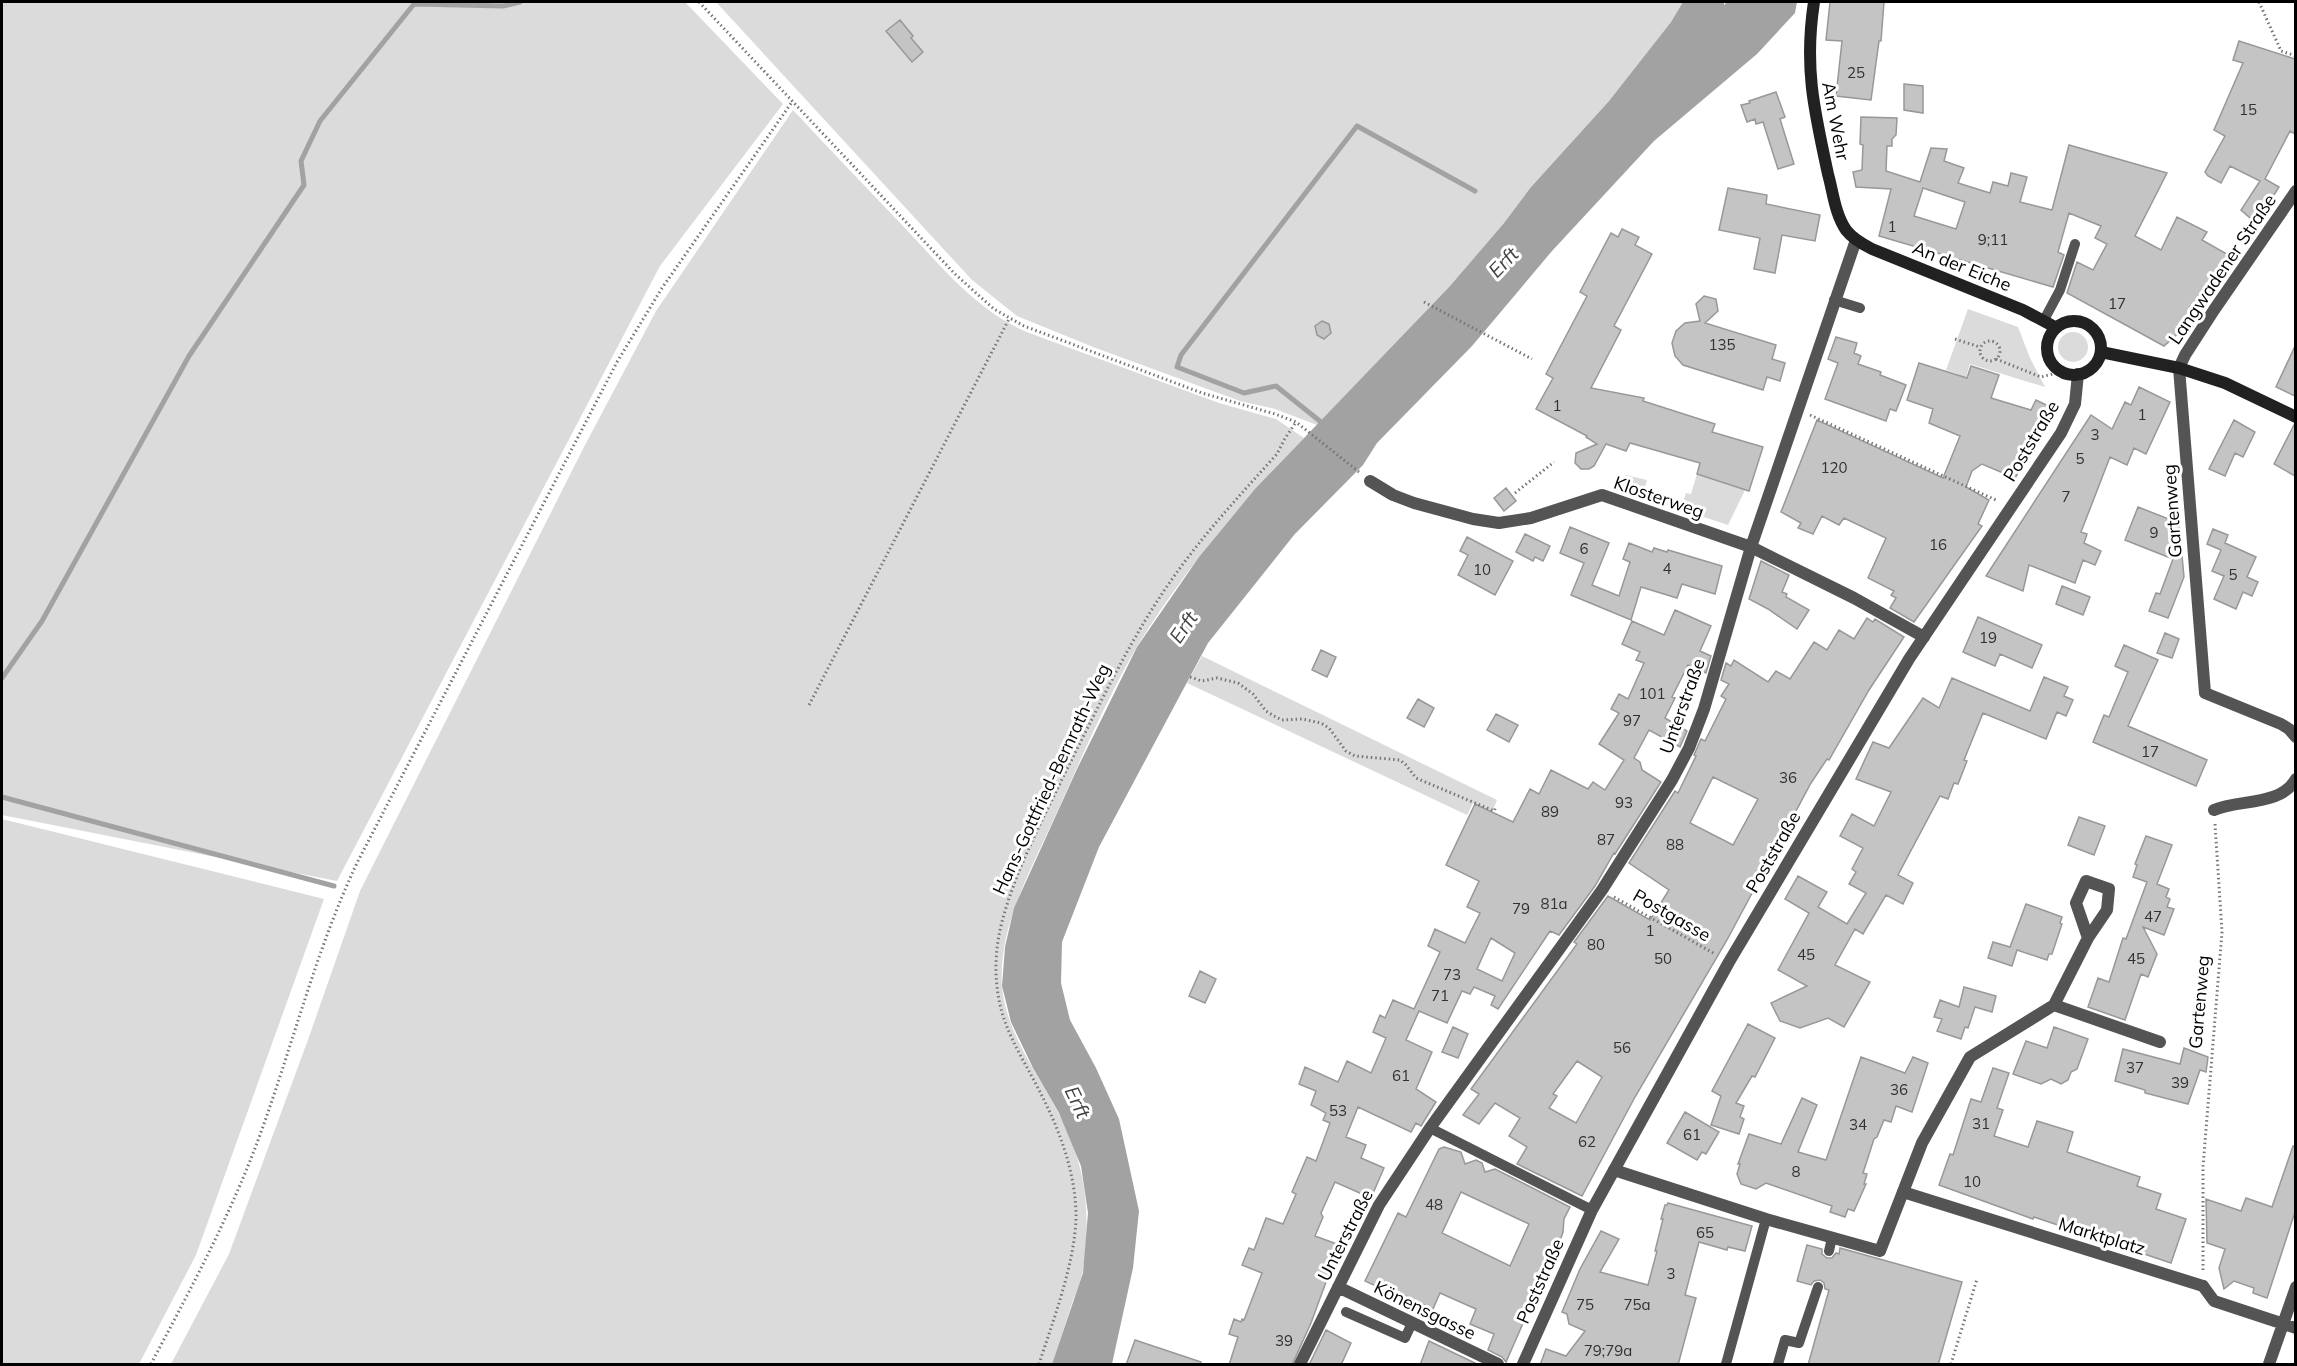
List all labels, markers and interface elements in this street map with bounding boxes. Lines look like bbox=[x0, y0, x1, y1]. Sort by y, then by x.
house number: 25 bbox=[1847, 63, 1865, 82]
street label: Am Wehr bbox=[1817, 80, 1855, 163]
house number: 15 bbox=[2239, 100, 2257, 119]
street label: Langwadener Straße bbox=[2163, 189, 2281, 349]
house number: 1 bbox=[1887, 217, 1897, 236]
house number: 9;11 bbox=[1978, 230, 2008, 249]
street label: An der Eiche bbox=[1909, 236, 2015, 296]
water label: Erft bbox=[1483, 241, 1524, 282]
house number: 17 bbox=[2108, 294, 2126, 313]
house number: 135 bbox=[1708, 335, 1736, 354]
house number: 1 bbox=[1552, 396, 1562, 415]
street label: Poststraße bbox=[1998, 396, 2064, 486]
house number: 1 bbox=[2137, 405, 2147, 424]
house number: 3 bbox=[2090, 425, 2100, 444]
house number: 5 bbox=[2075, 449, 2085, 468]
house number: 120 bbox=[1820, 458, 1848, 477]
street label: Gartenweg bbox=[2157, 464, 2187, 558]
street label: Klosterweg bbox=[1611, 471, 1707, 523]
house number: 7 bbox=[2061, 487, 2071, 506]
house number: 9 bbox=[2149, 523, 2159, 542]
house number: 16 bbox=[1929, 535, 1947, 554]
house number: 6 bbox=[1579, 539, 1589, 558]
house number: 4 bbox=[1662, 559, 1672, 578]
house number: 10 bbox=[1473, 560, 1491, 579]
house number: 5 bbox=[2228, 565, 2238, 584]
water label: Erft bbox=[1163, 606, 1203, 648]
house number: 19 bbox=[1979, 628, 1997, 647]
street label: Unterstraße bbox=[1654, 655, 1710, 757]
street label: Hans-Gottfried-Bernrath-Weg bbox=[987, 660, 1115, 898]
house number: 101 bbox=[1638, 684, 1666, 703]
house number: 97 bbox=[1623, 711, 1641, 730]
house number: 17 bbox=[2141, 742, 2159, 761]
house number: 36 bbox=[1779, 768, 1797, 787]
house number: 93 bbox=[1615, 793, 1633, 812]
house number: 89 bbox=[1541, 802, 1559, 821]
street label: Poststraße bbox=[1740, 807, 1806, 897]
house number: 87 bbox=[1597, 830, 1615, 849]
house number: 88 bbox=[1666, 835, 1684, 854]
street label: Postgasse bbox=[1629, 884, 1715, 946]
house number: 81a bbox=[1540, 894, 1568, 913]
house number: 79 bbox=[1512, 899, 1530, 918]
house number: 47 bbox=[2144, 907, 2162, 926]
house number: 1 bbox=[1645, 921, 1655, 940]
house number: 80 bbox=[1587, 935, 1605, 954]
house number: 45 bbox=[1797, 945, 1815, 964]
house number: 50 bbox=[1654, 949, 1672, 968]
house number: 45 bbox=[2127, 949, 2145, 968]
street label: Gartenweg bbox=[2183, 954, 2215, 1050]
house number: 73 bbox=[1443, 965, 1461, 984]
house number: 71 bbox=[1431, 986, 1449, 1005]
house number: 56 bbox=[1613, 1038, 1631, 1057]
house number: 37 bbox=[2126, 1058, 2144, 1077]
house number: 61 bbox=[1392, 1066, 1410, 1085]
house number: 39 bbox=[2171, 1073, 2189, 1092]
house number: 36 bbox=[1890, 1080, 1908, 1099]
water label: Erft bbox=[1060, 1082, 1097, 1123]
house number: 53 bbox=[1329, 1101, 1347, 1120]
house number: 31 bbox=[1972, 1114, 1990, 1133]
house number: 34 bbox=[1849, 1115, 1867, 1134]
house number: 61 bbox=[1683, 1125, 1701, 1144]
house number: 62 bbox=[1578, 1132, 1596, 1151]
house number: 8 bbox=[1791, 1162, 1801, 1181]
house number: 10 bbox=[1963, 1172, 1981, 1191]
street label: Unterstraße bbox=[1312, 1185, 1378, 1285]
house number: 48 bbox=[1425, 1195, 1443, 1214]
street label: Marktplatz bbox=[2056, 1212, 2148, 1260]
house number: 65 bbox=[1696, 1223, 1714, 1242]
street label: Poststraße bbox=[1511, 1235, 1569, 1327]
house number: 3 bbox=[1666, 1264, 1676, 1283]
street label: Könensgasse bbox=[1370, 1275, 1480, 1345]
house number: 75 bbox=[1576, 1295, 1594, 1314]
house number: 75a bbox=[1623, 1295, 1651, 1314]
house number: 39 bbox=[1275, 1331, 1293, 1350]
house number: 79;79a bbox=[1584, 1341, 1632, 1360]

